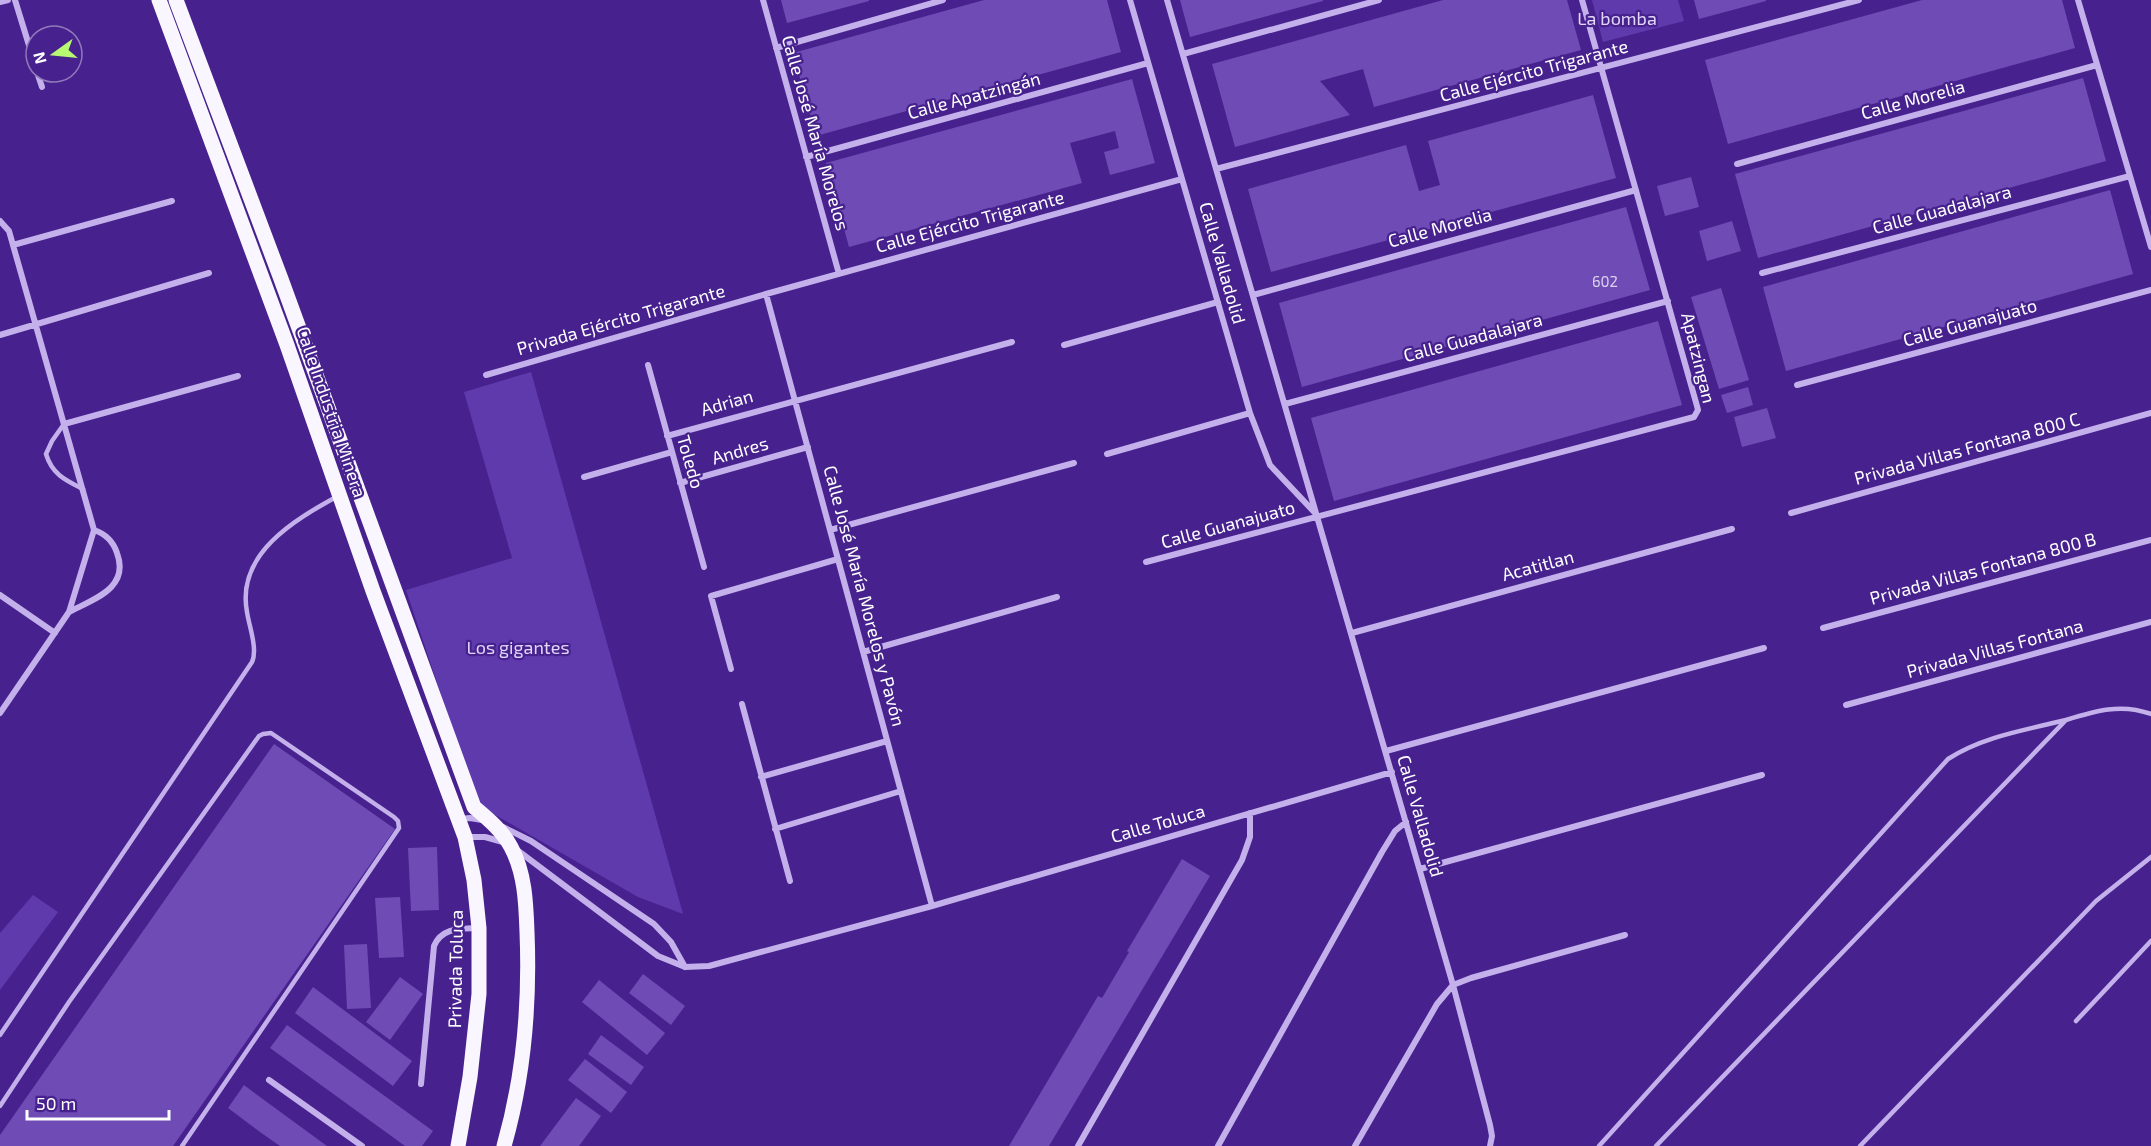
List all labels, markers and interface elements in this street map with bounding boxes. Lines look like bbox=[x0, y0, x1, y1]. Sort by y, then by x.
park label: La bomba bbox=[1577, 7, 1657, 29]
north arrow bbox=[24, 24, 84, 84]
street label: Calle José María Morelos bbox=[778, 33, 854, 233]
street label: Calle Ejército Trigarante bbox=[1437, 34, 1630, 106]
text: N bbox=[28, 50, 50, 66]
street label: Calle Apatzingán bbox=[905, 67, 1043, 123]
street label: Calle Morelia bbox=[1858, 75, 1967, 123]
street label: Calle Guadalajara bbox=[1870, 180, 2014, 238]
street label: Calle Ejército Trigarante bbox=[873, 185, 1066, 257]
street label: Calle Valladolid bbox=[1195, 199, 1251, 326]
street label: Calle Morelia bbox=[1385, 203, 1494, 251]
house number: 602 bbox=[1592, 272, 1618, 290]
street label: Privada Ejército Trigarante bbox=[514, 279, 727, 359]
street label: Calle Guanajuato bbox=[1900, 294, 2039, 351]
street label: Calle Guadalajara bbox=[1401, 308, 1545, 366]
street label: Apatzingan bbox=[1677, 310, 1721, 405]
street label: Calle Industria Minera bbox=[292, 323, 372, 500]
street label: Adrian bbox=[698, 384, 755, 420]
street label: Privada Villas Fontana 800 C bbox=[1852, 407, 2082, 489]
street label: Andres bbox=[709, 432, 771, 469]
street label: Toledo bbox=[673, 433, 709, 491]
street label: Calle José María Morelos y Pavón bbox=[819, 463, 910, 729]
street label: Calle Guanajuato bbox=[1158, 496, 1297, 553]
street label: Privada Villas Fontana 800 B bbox=[1867, 527, 2098, 609]
street label: Acatitlan bbox=[1499, 545, 1576, 585]
street label: Privada Villas Fontana bbox=[1904, 614, 2085, 682]
park label: Los gigantes bbox=[466, 636, 570, 658]
street label: Calle Valladolid bbox=[1393, 752, 1449, 879]
street label: Calle Toluca bbox=[1108, 799, 1207, 847]
street label: Privada Toluca bbox=[443, 910, 467, 1028]
scale bar bbox=[27, 1083, 170, 1121]
text: 50 m bbox=[36, 1092, 76, 1114]

